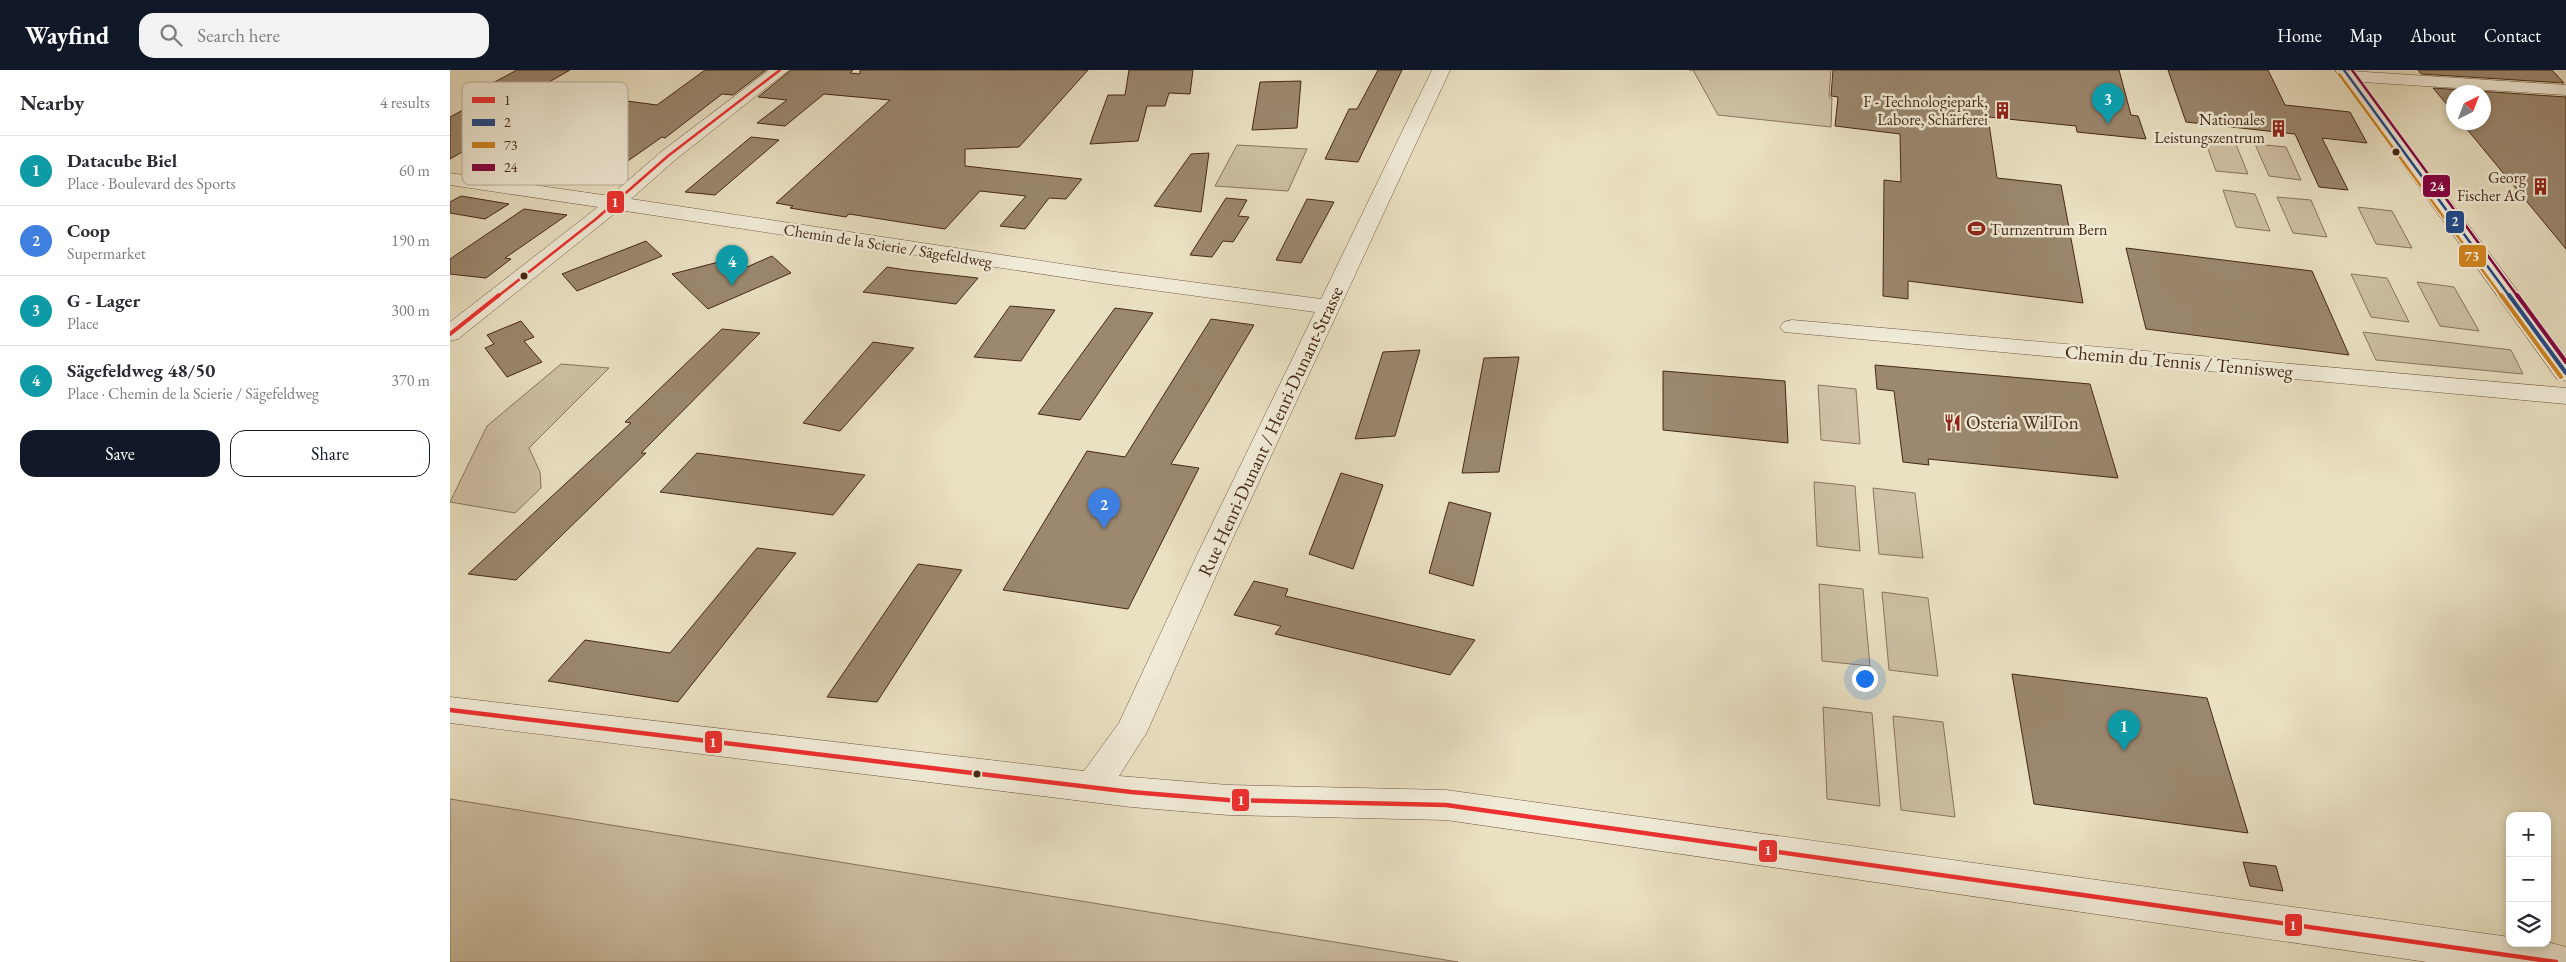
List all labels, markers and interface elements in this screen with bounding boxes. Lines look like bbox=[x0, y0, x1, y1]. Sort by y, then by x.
search box bbox=[139, 13, 489, 58]
text: Wayfind bbox=[25, 20, 109, 51]
icon: search bbox=[157, 21, 185, 49]
text: Search here bbox=[197, 23, 280, 48]
text: Home bbox=[2277, 24, 2322, 47]
text: Map bbox=[2350, 24, 2382, 47]
text: About bbox=[2410, 24, 2456, 47]
text: Contact bbox=[2484, 24, 2541, 47]
legend bbox=[462, 82, 628, 185]
pin: 3 bbox=[2092, 83, 2124, 124]
north arrow bbox=[2446, 85, 2491, 130]
text: Nearby bbox=[20, 89, 84, 116]
text: 1 bbox=[504, 91, 511, 109]
place label: F - Technologiepark, Labore, Schärferei bbox=[1863, 91, 1988, 130]
text: 4 results bbox=[380, 92, 430, 113]
building icon: F - Technologiepark, Labore, Schärferei bbox=[1992, 100, 2012, 120]
place label: Nationales Leistungszentrum bbox=[2154, 109, 2266, 148]
text: 2 bbox=[504, 113, 511, 131]
building icon: Nationales Leistungszentrum bbox=[2269, 118, 2289, 138]
text: 73 bbox=[504, 136, 518, 154]
unlabelled marker bbox=[2391, 147, 2401, 157]
text: Datacube Biel bbox=[67, 148, 177, 173]
text: 24 bbox=[504, 158, 518, 176]
text: 1 bbox=[32, 160, 40, 181]
text: 60 m bbox=[399, 160, 430, 181]
place label: Georg Fischer AG bbox=[2457, 167, 2527, 206]
text: Place · Boulevard des Sports bbox=[67, 173, 236, 194]
line badge: 24 bbox=[2422, 174, 2451, 198]
building icon: Georg Fischer AG bbox=[2530, 176, 2550, 196]
text: 24 bbox=[2430, 177, 2445, 195]
line badge: 1 bbox=[606, 190, 625, 214]
text: 1 bbox=[611, 193, 619, 211]
line badge: 2 bbox=[2445, 210, 2465, 234]
text: 2 bbox=[2451, 212, 2459, 230]
text: Coop bbox=[67, 218, 110, 243]
street label: Chemin de la Scierie / Sägefeldweg bbox=[782, 219, 995, 273]
sports icon: Turnzentrum Bern bbox=[1966, 219, 1986, 239]
place label: Turnzentrum Bern bbox=[1990, 219, 2108, 240]
text: 2 bbox=[32, 230, 40, 251]
text: 190 m bbox=[391, 230, 430, 251]
text: Supermarket bbox=[67, 243, 146, 264]
line badge: 73 bbox=[2458, 244, 2487, 268]
pin: 4 bbox=[716, 245, 748, 286]
text: 73 bbox=[2465, 247, 2479, 265]
unlabelled marker bbox=[519, 271, 529, 281]
street label: Rue Henri-Dunant / Henri-Dunant-Strasse bbox=[1192, 282, 1349, 580]
text: G - Lager bbox=[67, 288, 140, 313]
text: 3 bbox=[32, 300, 40, 321]
text: 300 m bbox=[391, 300, 430, 321]
text: Place bbox=[67, 313, 99, 334]
street label: Chemin du Tennis / Tennisweg bbox=[2064, 339, 2295, 384]
text: Sägefeldweg 48/50 bbox=[67, 358, 215, 383]
text: 4 bbox=[32, 370, 40, 391]
text: 370 m bbox=[391, 370, 430, 391]
text: Place · Chemin de la Scierie / Sägefeldweg bbox=[67, 383, 319, 404]
place label: Osteria WilTon bbox=[1966, 410, 2079, 435]
restaurant icon: Osteria WilTon bbox=[1942, 412, 1962, 432]
button: Save bbox=[20, 430, 220, 477]
button: Share bbox=[230, 430, 430, 477]
pin: 2 bbox=[1088, 488, 1120, 529]
your location bbox=[1852, 666, 1878, 692]
pin: 1 bbox=[2108, 710, 2140, 751]
line badge: 1 bbox=[704, 730, 723, 754]
text: 1 bbox=[709, 733, 717, 751]
unlabelled marker bbox=[972, 769, 982, 779]
line badge: 1 bbox=[1231, 788, 1250, 812]
text: 1 bbox=[1237, 791, 1245, 809]
map controls bbox=[2506, 812, 2551, 947]
button: + bbox=[2506, 812, 2551, 857]
line badge: 1 bbox=[1758, 839, 1778, 863]
text: 1 bbox=[1764, 841, 1772, 859]
button: − bbox=[2506, 857, 2551, 902]
button: layers bbox=[2506, 902, 2551, 947]
line badge: 1 bbox=[2284, 913, 2303, 937]
text: 1 bbox=[2289, 916, 2297, 934]

